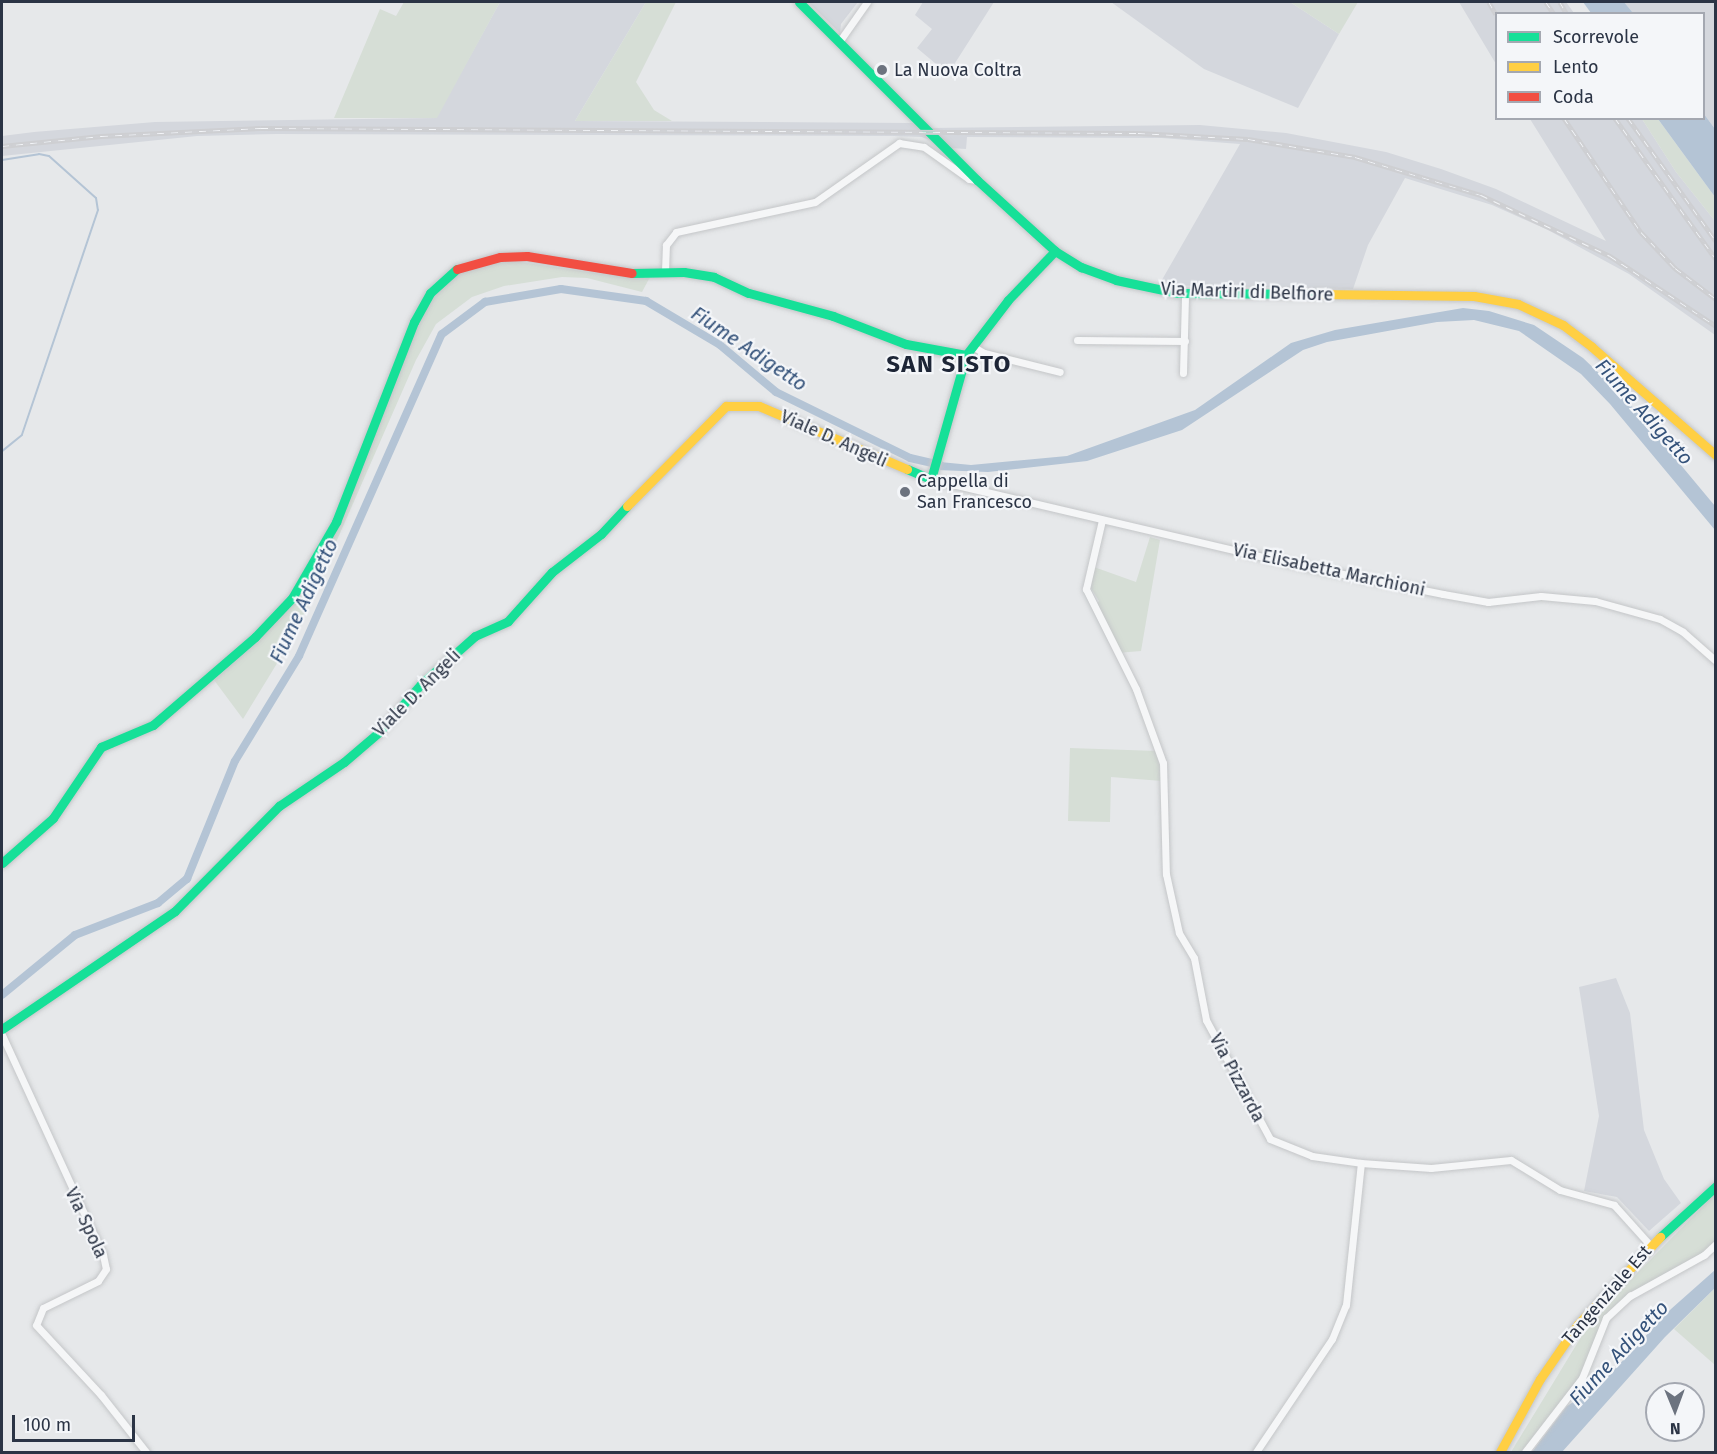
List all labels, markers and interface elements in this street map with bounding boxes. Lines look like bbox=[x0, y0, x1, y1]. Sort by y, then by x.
legend bbox=[1495, 12, 1705, 120]
text: Scorrevole bbox=[1553, 26, 1639, 48]
text: Lento bbox=[1553, 56, 1599, 78]
place label: La Nuova Coltra bbox=[894, 59, 1022, 81]
marker: La Nuova Coltra bbox=[875, 63, 889, 77]
text: Coda bbox=[1553, 86, 1594, 108]
street label: Via Martiri di Belfiore bbox=[1160, 278, 1334, 306]
water label: Fiume Adigetto bbox=[687, 301, 811, 397]
district label: SAN SISTO bbox=[886, 351, 1012, 379]
water label: Fiume Adigetto bbox=[1590, 354, 1698, 470]
street label: Viale D. Angeli bbox=[777, 406, 891, 472]
place label: Cappella di San Francesco bbox=[917, 471, 1032, 514]
marker: Cappella di San Francesco bbox=[898, 485, 912, 499]
water label: Fiume Adigetto bbox=[265, 535, 343, 667]
street label: Via Elisabetta Marchioni bbox=[1231, 539, 1427, 601]
street label: Viale D. Angeli bbox=[369, 645, 465, 741]
street label: Via Pizzarda bbox=[1205, 1030, 1269, 1126]
street label: Via Spola bbox=[60, 1184, 112, 1262]
street label: Tangenziale Est bbox=[1558, 1241, 1656, 1349]
water label: Fiume Adigetto bbox=[1564, 1296, 1674, 1410]
north arrow bbox=[1645, 1382, 1705, 1442]
scale bar bbox=[15, 1403, 138, 1441]
text: 100 m bbox=[23, 1414, 71, 1436]
text: N bbox=[1670, 1419, 1681, 1438]

